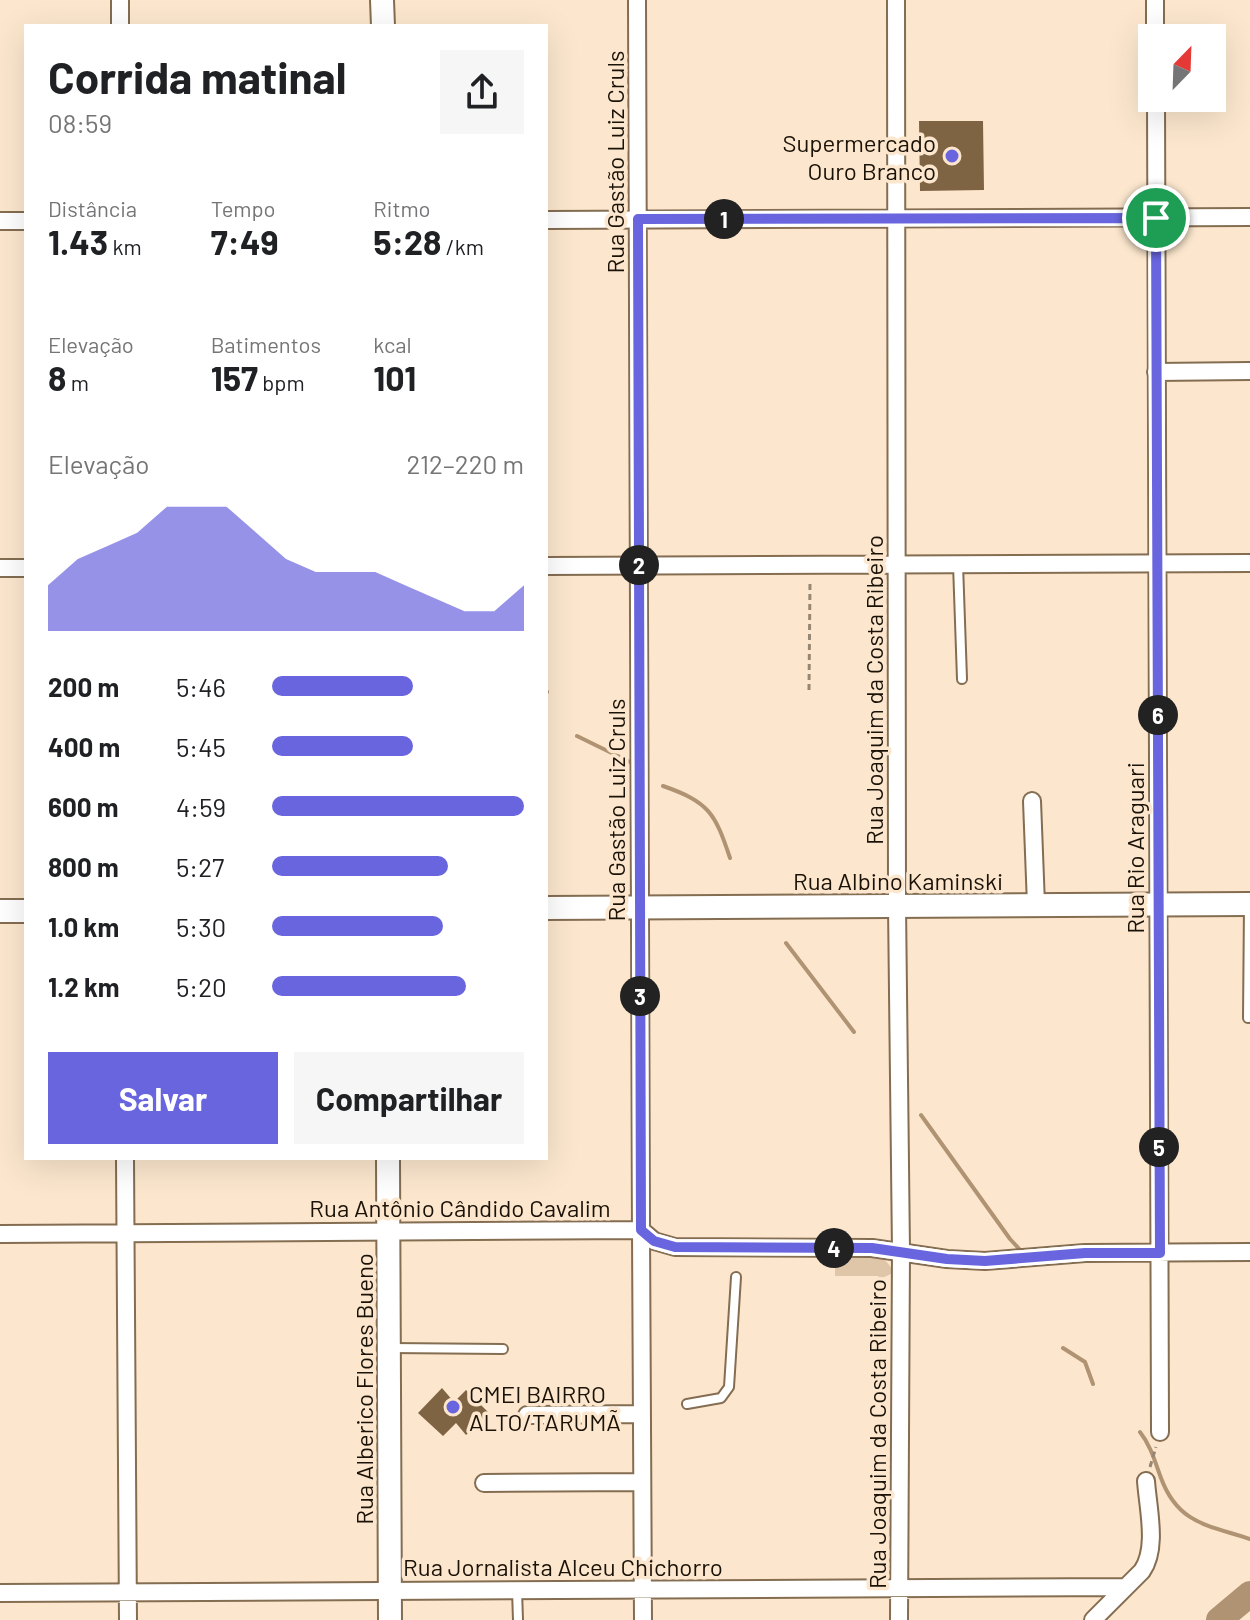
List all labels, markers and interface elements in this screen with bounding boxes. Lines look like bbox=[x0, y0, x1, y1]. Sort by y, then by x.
north arrow bbox=[1138, 24, 1226, 112]
map controls bbox=[1138, 24, 1226, 112]
text: Corrida matinal bbox=[48, 50, 347, 103]
button: share bbox=[440, 50, 524, 134]
street label: Rua Gastão Luiz Cruls bbox=[600, 51, 629, 273]
text: 08:59 bbox=[48, 107, 112, 138]
place label: Supermercado Ouro Branco bbox=[782, 128, 936, 185]
marker: Supermercado Ouro Branco bbox=[943, 147, 961, 165]
pin bbox=[1122, 184, 1190, 252]
text: Distância bbox=[48, 195, 137, 221]
text: Tempo bbox=[211, 195, 276, 221]
text: Ritmo bbox=[373, 195, 430, 221]
icon: arrive bbox=[1134, 196, 1178, 240]
pin: 1 bbox=[704, 199, 744, 239]
text: 1 bbox=[720, 206, 728, 232]
text: 1.43 bbox=[48, 221, 108, 262]
text: 7:49 bbox=[211, 221, 279, 262]
text: 5:28 bbox=[373, 221, 441, 262]
text: km bbox=[108, 233, 142, 259]
text: /km bbox=[441, 233, 484, 259]
text: Elevação bbox=[48, 331, 134, 357]
text: Batimentos bbox=[211, 331, 321, 357]
text: kcal bbox=[373, 331, 412, 357]
text: 8 bbox=[48, 357, 66, 398]
text: 157 bbox=[211, 357, 258, 398]
text: 101 bbox=[373, 357, 416, 398]
text: m bbox=[66, 369, 89, 395]
text: bpm bbox=[258, 369, 305, 395]
text: Elevação bbox=[48, 448, 149, 479]
text: 212–220 m bbox=[406, 448, 524, 479]
street label: Rua Joaquim da Costa Ribeiro bbox=[859, 535, 888, 845]
pin: 2 bbox=[619, 545, 659, 585]
text: 2 bbox=[633, 552, 645, 578]
text: 200 m bbox=[48, 671, 119, 702]
text: 5:46 bbox=[176, 671, 226, 702]
pin: 6 bbox=[1138, 695, 1178, 735]
street label: Rua Gastão Luiz Cruls bbox=[601, 699, 630, 921]
text: 6 bbox=[1152, 702, 1164, 728]
text: 400 m bbox=[48, 731, 120, 762]
text: 5:45 bbox=[176, 731, 226, 762]
street label: Rua Rio Araguari bbox=[1120, 762, 1149, 934]
text: 600 m bbox=[48, 791, 119, 822]
text: 4:59 bbox=[176, 791, 226, 822]
text: 800 m bbox=[48, 851, 119, 882]
text: 5:27 bbox=[176, 851, 224, 882]
street label: Rua Albino Kaminski bbox=[793, 866, 1003, 895]
text: 1.0 km bbox=[48, 911, 119, 942]
text: 5:30 bbox=[176, 911, 226, 942]
text: 1.2 km bbox=[48, 971, 120, 1002]
text: 5:20 bbox=[176, 971, 227, 1002]
pin: 3 bbox=[620, 976, 660, 1016]
text: 3 bbox=[634, 983, 646, 1009]
button: Salvar bbox=[48, 1052, 278, 1144]
button: Compartilhar bbox=[294, 1052, 524, 1144]
pin: 5 bbox=[1139, 1127, 1179, 1167]
text: 5 bbox=[1153, 1134, 1165, 1160]
street label: Rua Antônio Cândido Cavalim bbox=[309, 1193, 611, 1222]
pin: 4 bbox=[814, 1228, 854, 1268]
text: 4 bbox=[827, 1235, 841, 1261]
street label: Rua Alberico Flores Bueno bbox=[349, 1253, 378, 1525]
street label: Rua Joaquim da Costa Ribeiro bbox=[862, 1279, 891, 1589]
place label: CMEI BAIRRO ALTO/TARUMÃ bbox=[469, 1379, 621, 1436]
marker: CMEI BAIRRO ALTO/TARUMÃ bbox=[444, 1398, 462, 1416]
street label: Rua Jornalista Alceu Chichorro bbox=[403, 1552, 723, 1581]

